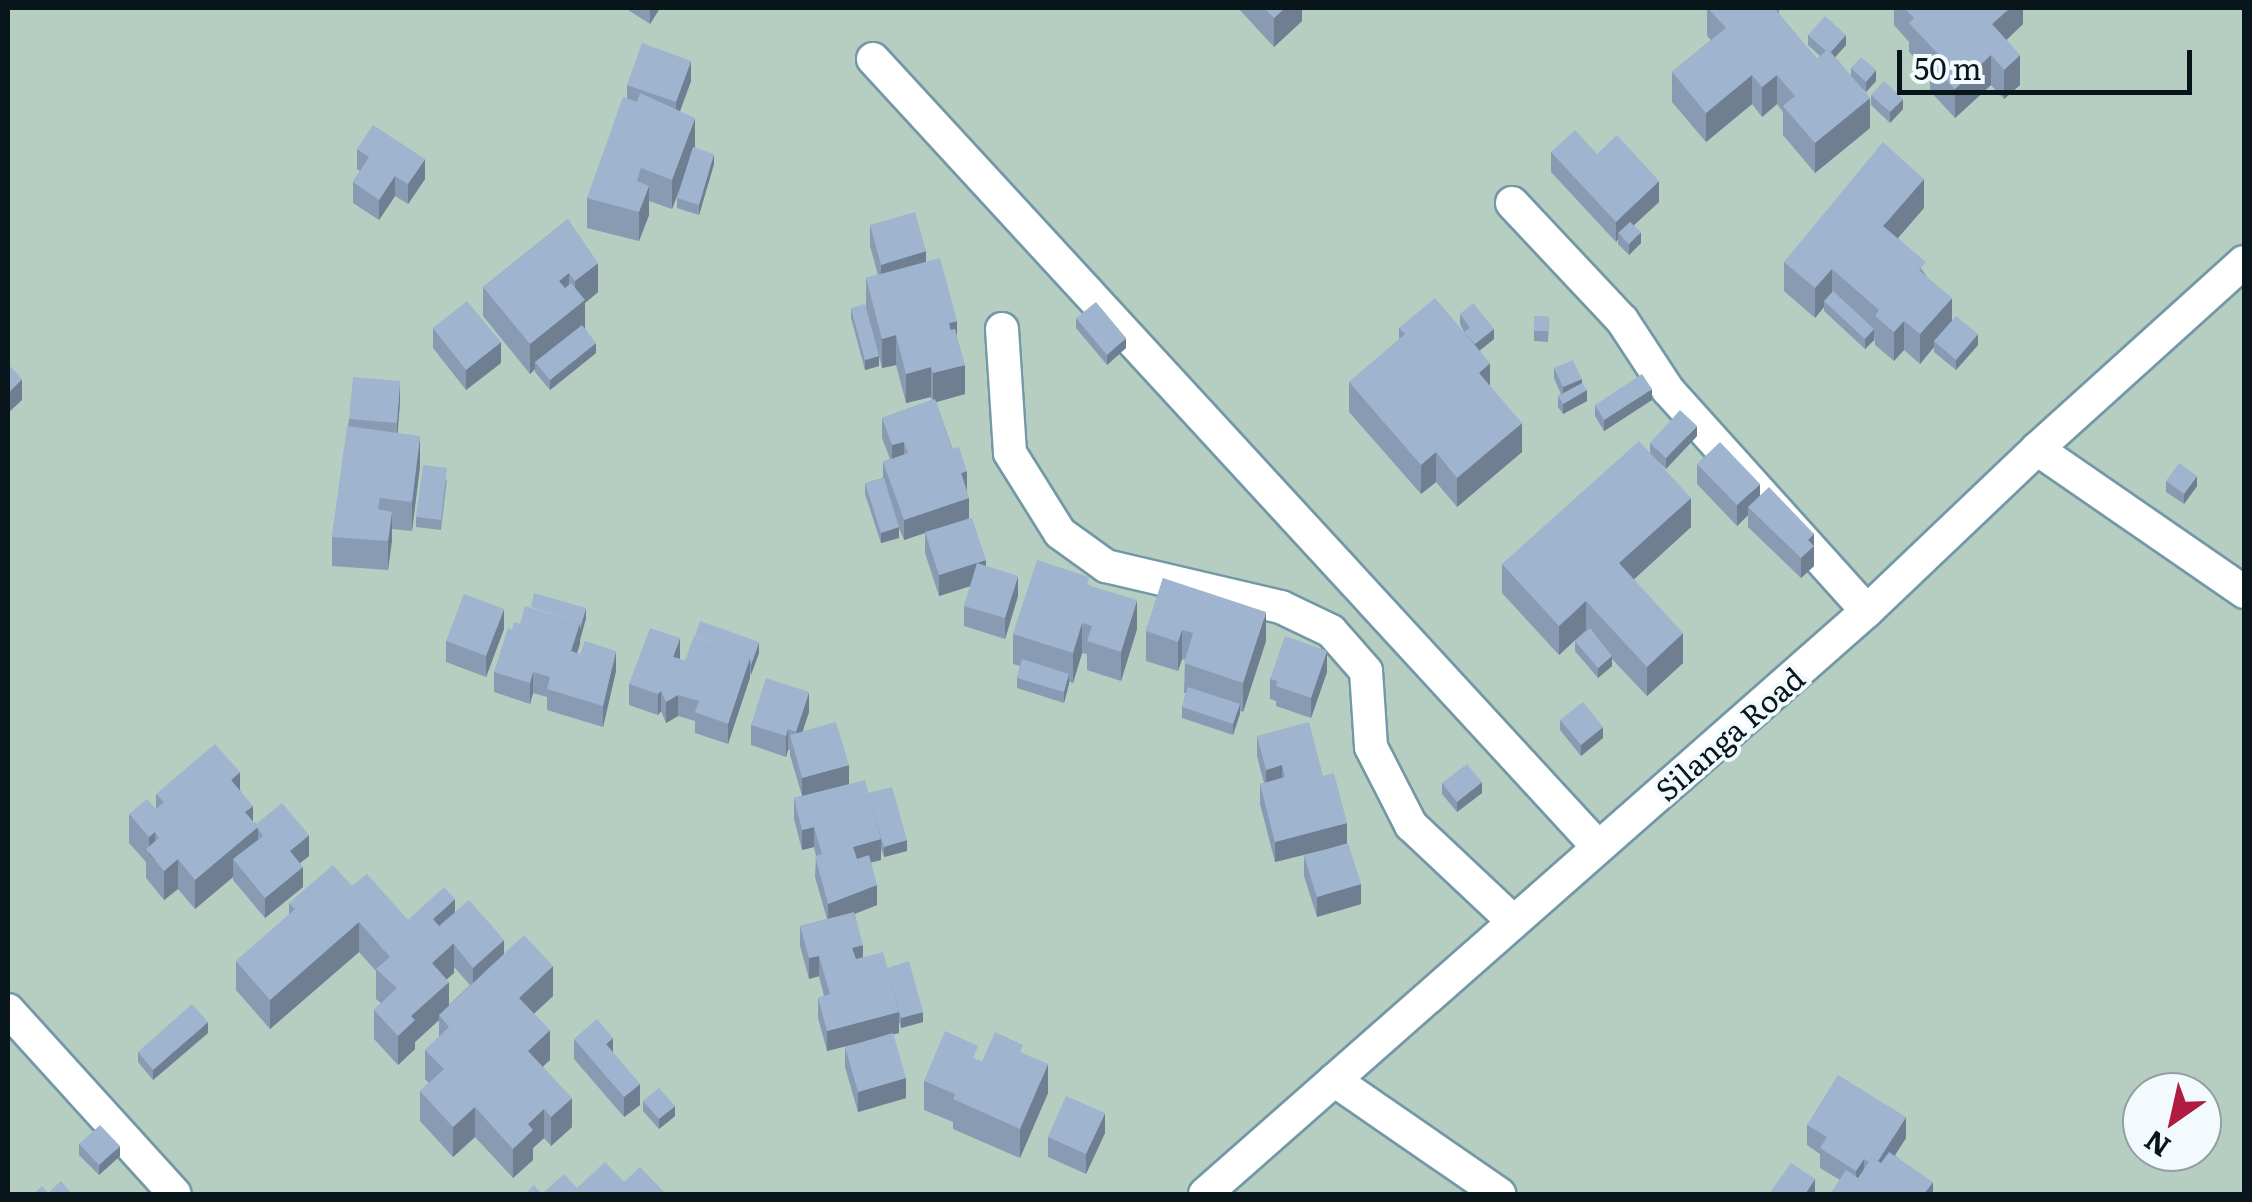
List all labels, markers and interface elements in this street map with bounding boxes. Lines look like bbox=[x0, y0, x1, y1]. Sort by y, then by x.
scale bar bbox=[1902, 30, 2197, 92]
text: 50 m bbox=[1914, 45, 1982, 89]
street label: Silanga Road bbox=[1647, 659, 1811, 807]
north arrow bbox=[2122, 1072, 2222, 1172]
text: N bbox=[2135, 1121, 2178, 1169]

